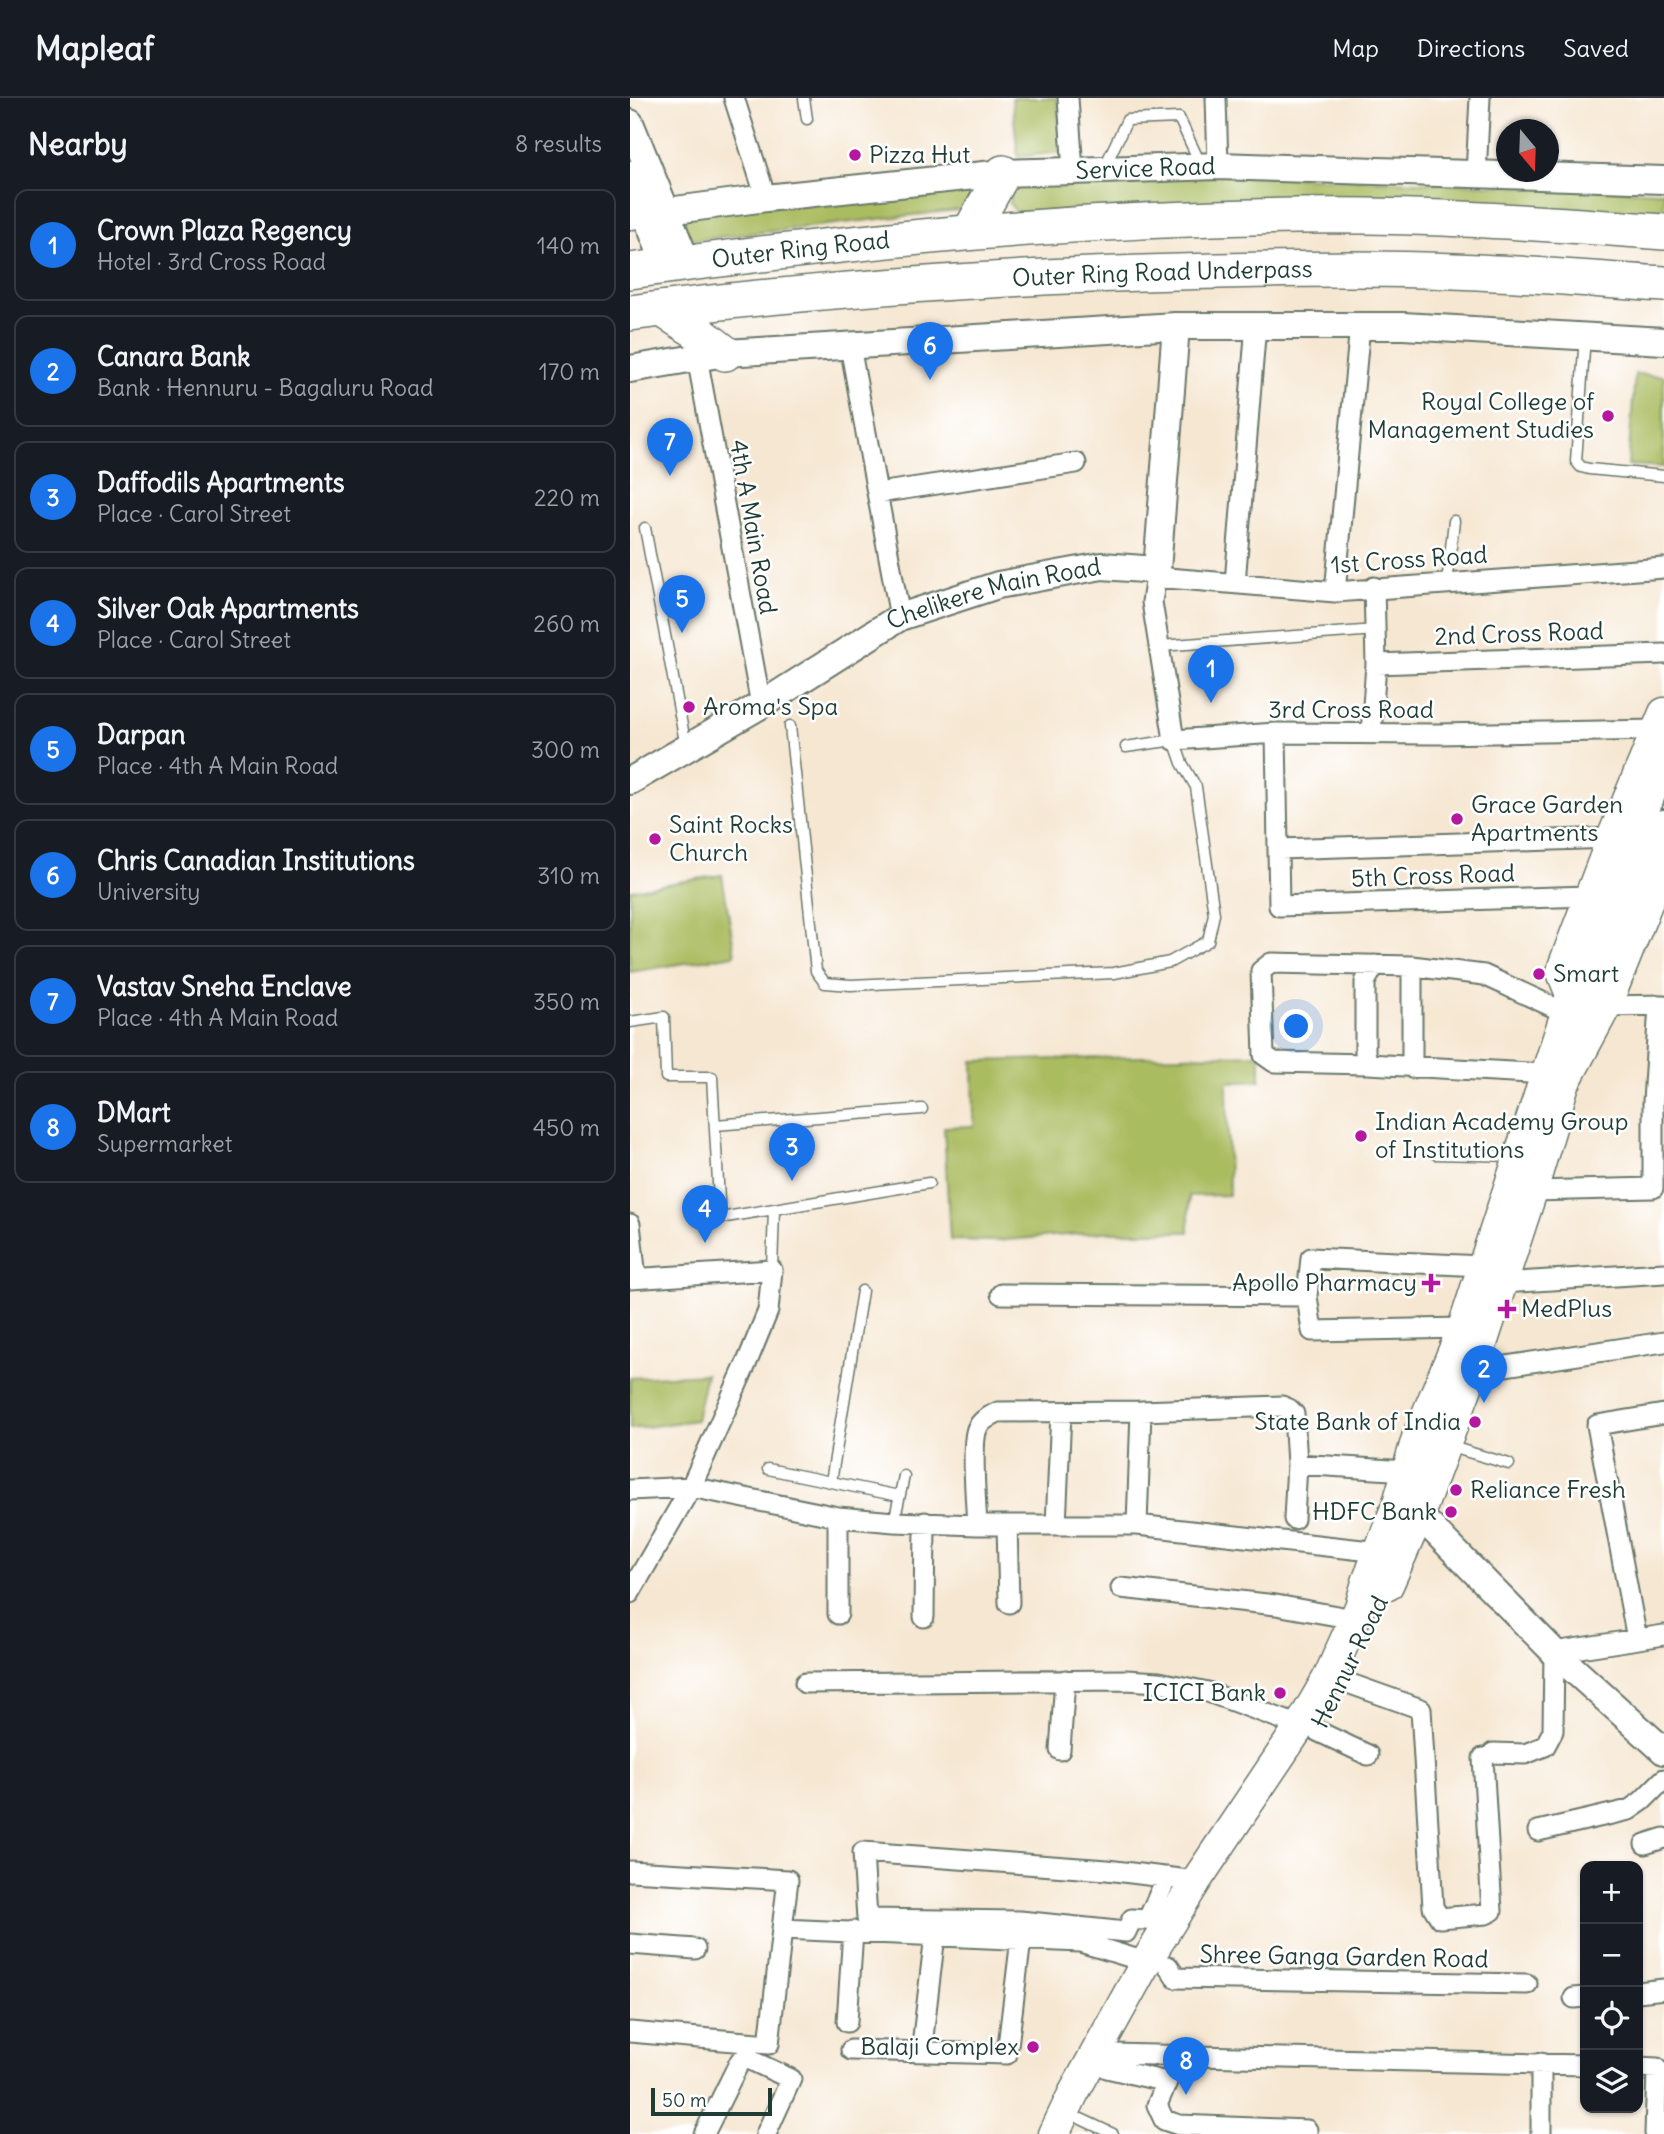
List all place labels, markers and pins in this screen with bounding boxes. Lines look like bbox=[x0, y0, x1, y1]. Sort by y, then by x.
place label: Pizza Hut bbox=[869, 139, 970, 169]
marker: Pizza Hut bbox=[847, 147, 863, 163]
pin: 6 bbox=[907, 322, 953, 380]
place label: Royal College of Management Studies bbox=[1367, 386, 1595, 444]
marker: Royal College of Management Studies bbox=[1600, 408, 1616, 424]
pin: 7 bbox=[647, 418, 693, 476]
pin: 5 bbox=[659, 575, 705, 633]
pin: 1 bbox=[1188, 645, 1234, 703]
place label: Aroma's Spa bbox=[703, 691, 838, 721]
marker: Aroma's Spa bbox=[681, 699, 697, 715]
place label: Grace Garden Apartments bbox=[1471, 789, 1623, 847]
place label: Saint Rocks Church bbox=[669, 809, 793, 867]
marker: Grace Garden Apartments bbox=[1449, 811, 1465, 827]
marker: Saint Rocks Church bbox=[647, 831, 663, 847]
place label: Smart bbox=[1553, 958, 1619, 988]
marker: Smart bbox=[1531, 966, 1547, 982]
place label: Indian Academy Group of Institutions bbox=[1375, 1106, 1628, 1164]
pin: 3 bbox=[769, 1123, 815, 1181]
marker: Indian Academy Group of Institutions bbox=[1353, 1128, 1369, 1144]
pin: 4 bbox=[682, 1185, 728, 1243]
place label: Apollo Pharmacy bbox=[1232, 1267, 1417, 1297]
marker: Apollo Pharmacy bbox=[1423, 1275, 1439, 1291]
place label: MedPlus bbox=[1521, 1293, 1612, 1323]
marker: MedPlus bbox=[1499, 1301, 1515, 1317]
pin: 2 bbox=[1461, 1345, 1507, 1403]
place label: State Bank of India bbox=[1254, 1406, 1461, 1436]
marker: State Bank of India bbox=[1467, 1414, 1483, 1430]
place label: Reliance Fresh bbox=[1470, 1474, 1626, 1504]
marker: Reliance Fresh bbox=[1448, 1482, 1464, 1498]
place label: HDFC Bank bbox=[1312, 1496, 1437, 1526]
marker: HDFC Bank bbox=[1443, 1504, 1459, 1520]
place label: ICICI Bank bbox=[1143, 1677, 1266, 1707]
marker: ICICI Bank bbox=[1272, 1685, 1288, 1701]
place label: Balaji Complex bbox=[860, 2031, 1019, 2061]
pin: 8 bbox=[1163, 2037, 1209, 2095]
marker: Balaji Complex bbox=[1025, 2039, 1041, 2055]

